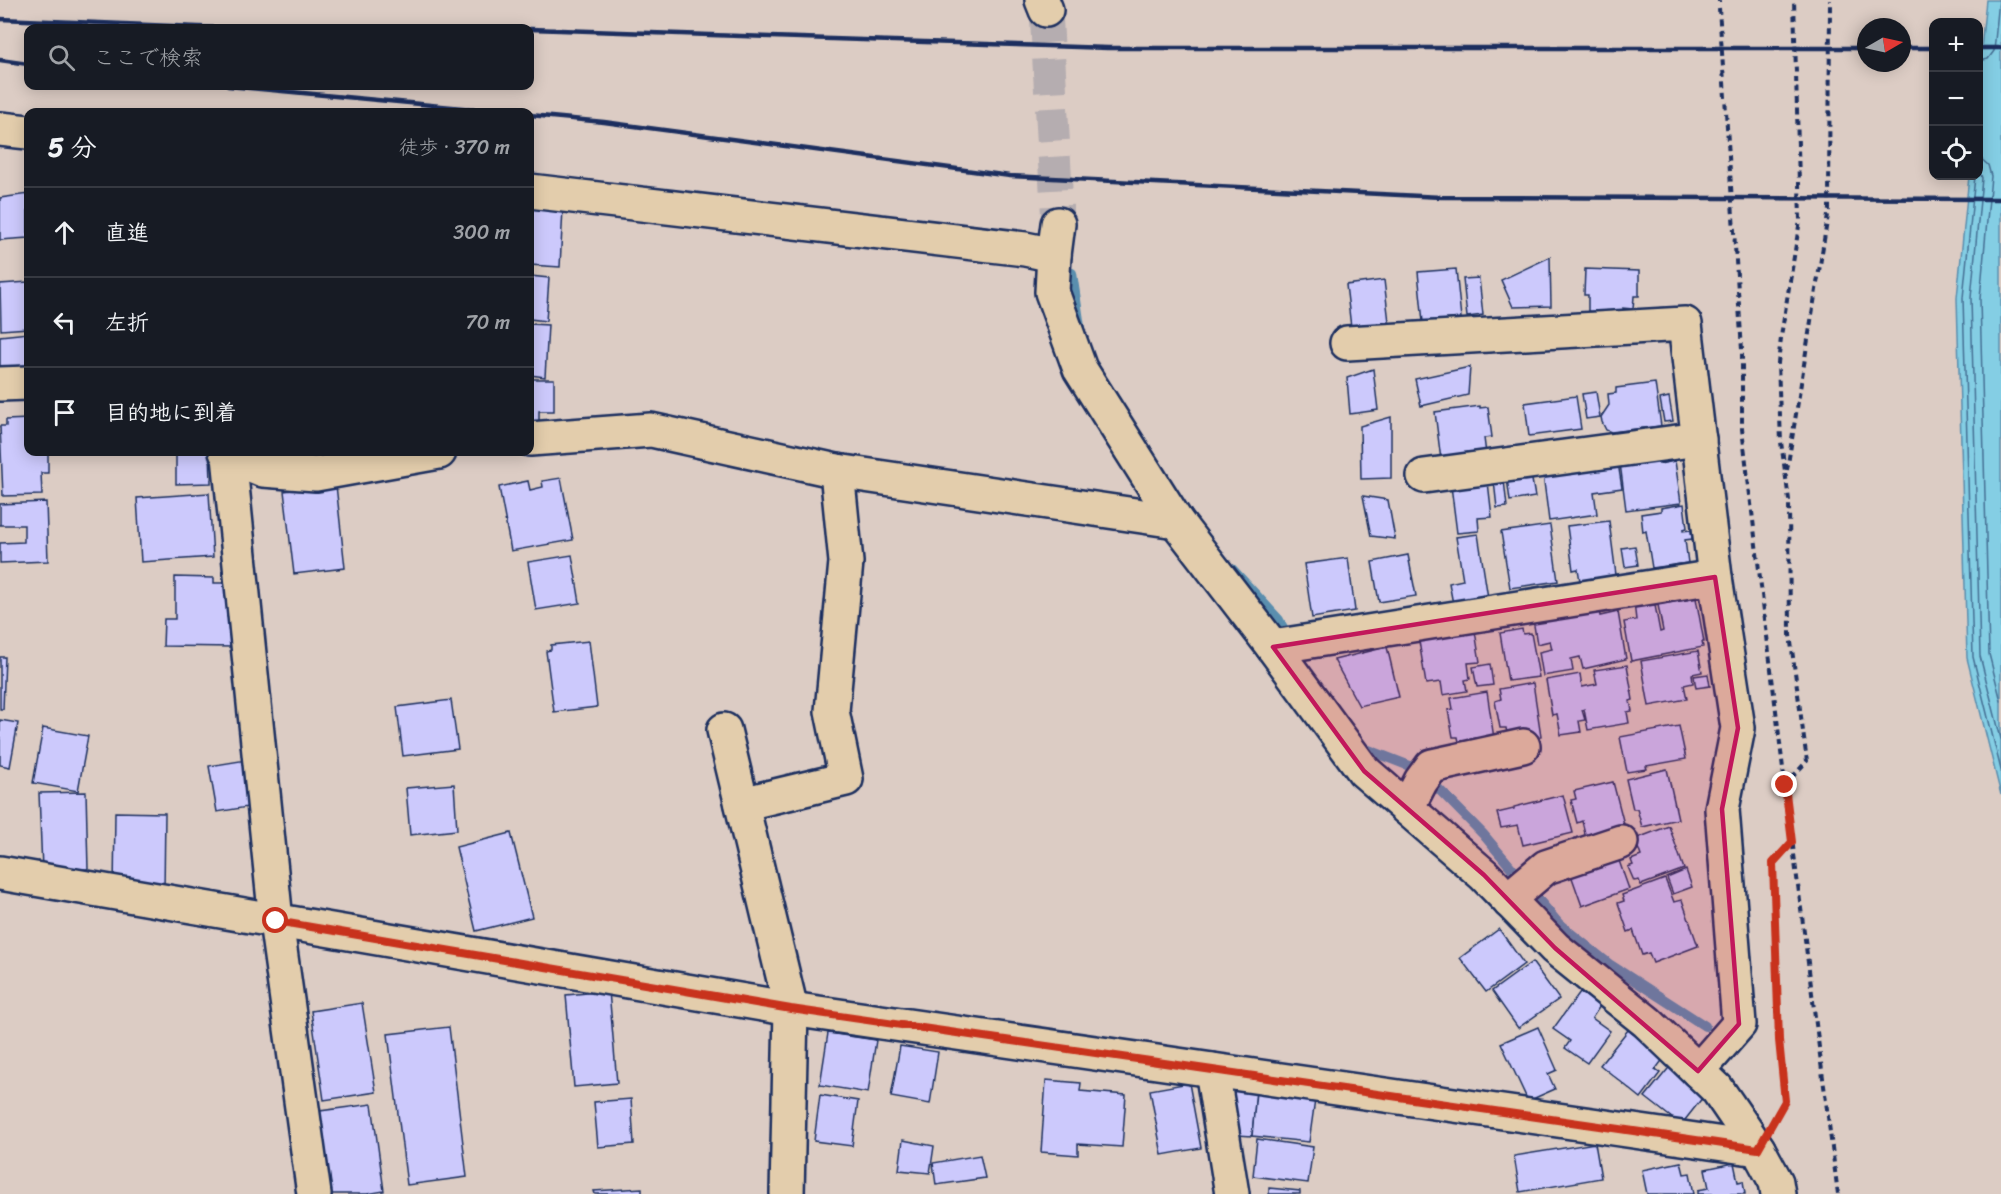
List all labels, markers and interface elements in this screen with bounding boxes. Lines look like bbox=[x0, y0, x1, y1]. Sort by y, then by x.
north arrow bbox=[1857, 18, 1911, 72]
map controls bbox=[1929, 18, 1983, 180]
button: + bbox=[1929, 18, 1983, 72]
search box bbox=[24, 24, 534, 90]
text: ここで検索 bbox=[93, 38, 203, 77]
icon: search bbox=[45, 41, 78, 74]
button: − bbox=[1929, 72, 1983, 126]
text: 5 分 bbox=[48, 124, 97, 170]
button: locate bbox=[1929, 126, 1983, 180]
text: 徒歩 · 370 m bbox=[399, 130, 510, 165]
text: 直進 bbox=[105, 213, 149, 252]
text: 300 m bbox=[453, 215, 510, 250]
icon: ahead bbox=[48, 216, 81, 249]
text: 左折 bbox=[105, 303, 149, 342]
text: 70 m bbox=[465, 305, 510, 340]
icon: left bbox=[48, 306, 81, 339]
text: 目的地に到着 bbox=[105, 393, 237, 432]
icon: arrive bbox=[48, 396, 81, 429]
route end bbox=[1771, 771, 1797, 797]
route start bbox=[262, 907, 288, 933]

